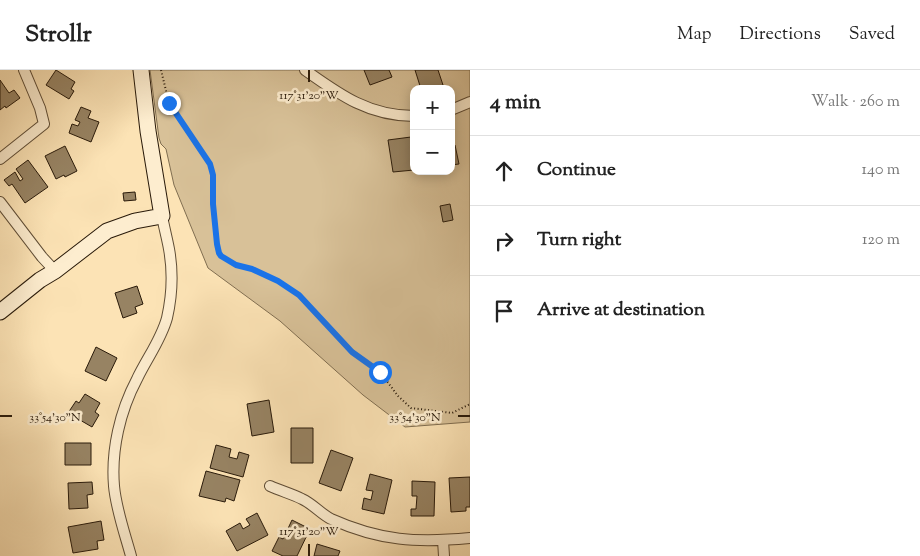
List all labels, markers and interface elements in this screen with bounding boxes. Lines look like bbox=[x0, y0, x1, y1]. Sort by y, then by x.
text: Strollr bbox=[25, 18, 92, 52]
text: Map bbox=[677, 22, 712, 48]
text: Directions bbox=[740, 22, 821, 48]
text: Saved bbox=[849, 22, 895, 48]
map controls bbox=[410, 85, 455, 175]
button: + bbox=[410, 85, 455, 130]
text: 117°31'20"W bbox=[279, 87, 339, 105]
text: 4 min bbox=[490, 88, 541, 118]
text: Walk · 260 m bbox=[811, 91, 900, 114]
route end bbox=[158, 92, 181, 115]
button: − bbox=[410, 130, 455, 175]
icon: ahead bbox=[490, 157, 518, 185]
text: Continue bbox=[537, 157, 616, 184]
text: 140 m bbox=[862, 159, 900, 182]
icon: right bbox=[490, 227, 518, 255]
text: Turn right bbox=[537, 227, 621, 254]
text: 120 m bbox=[862, 229, 900, 252]
icon: arrive bbox=[490, 297, 518, 325]
text: Arrive at destination bbox=[537, 297, 705, 324]
route start bbox=[369, 361, 392, 384]
text: 33°54'30"N bbox=[29, 409, 81, 427]
text: 33°54'30"N bbox=[389, 409, 441, 427]
text: 117°31'20"W bbox=[279, 523, 339, 541]

